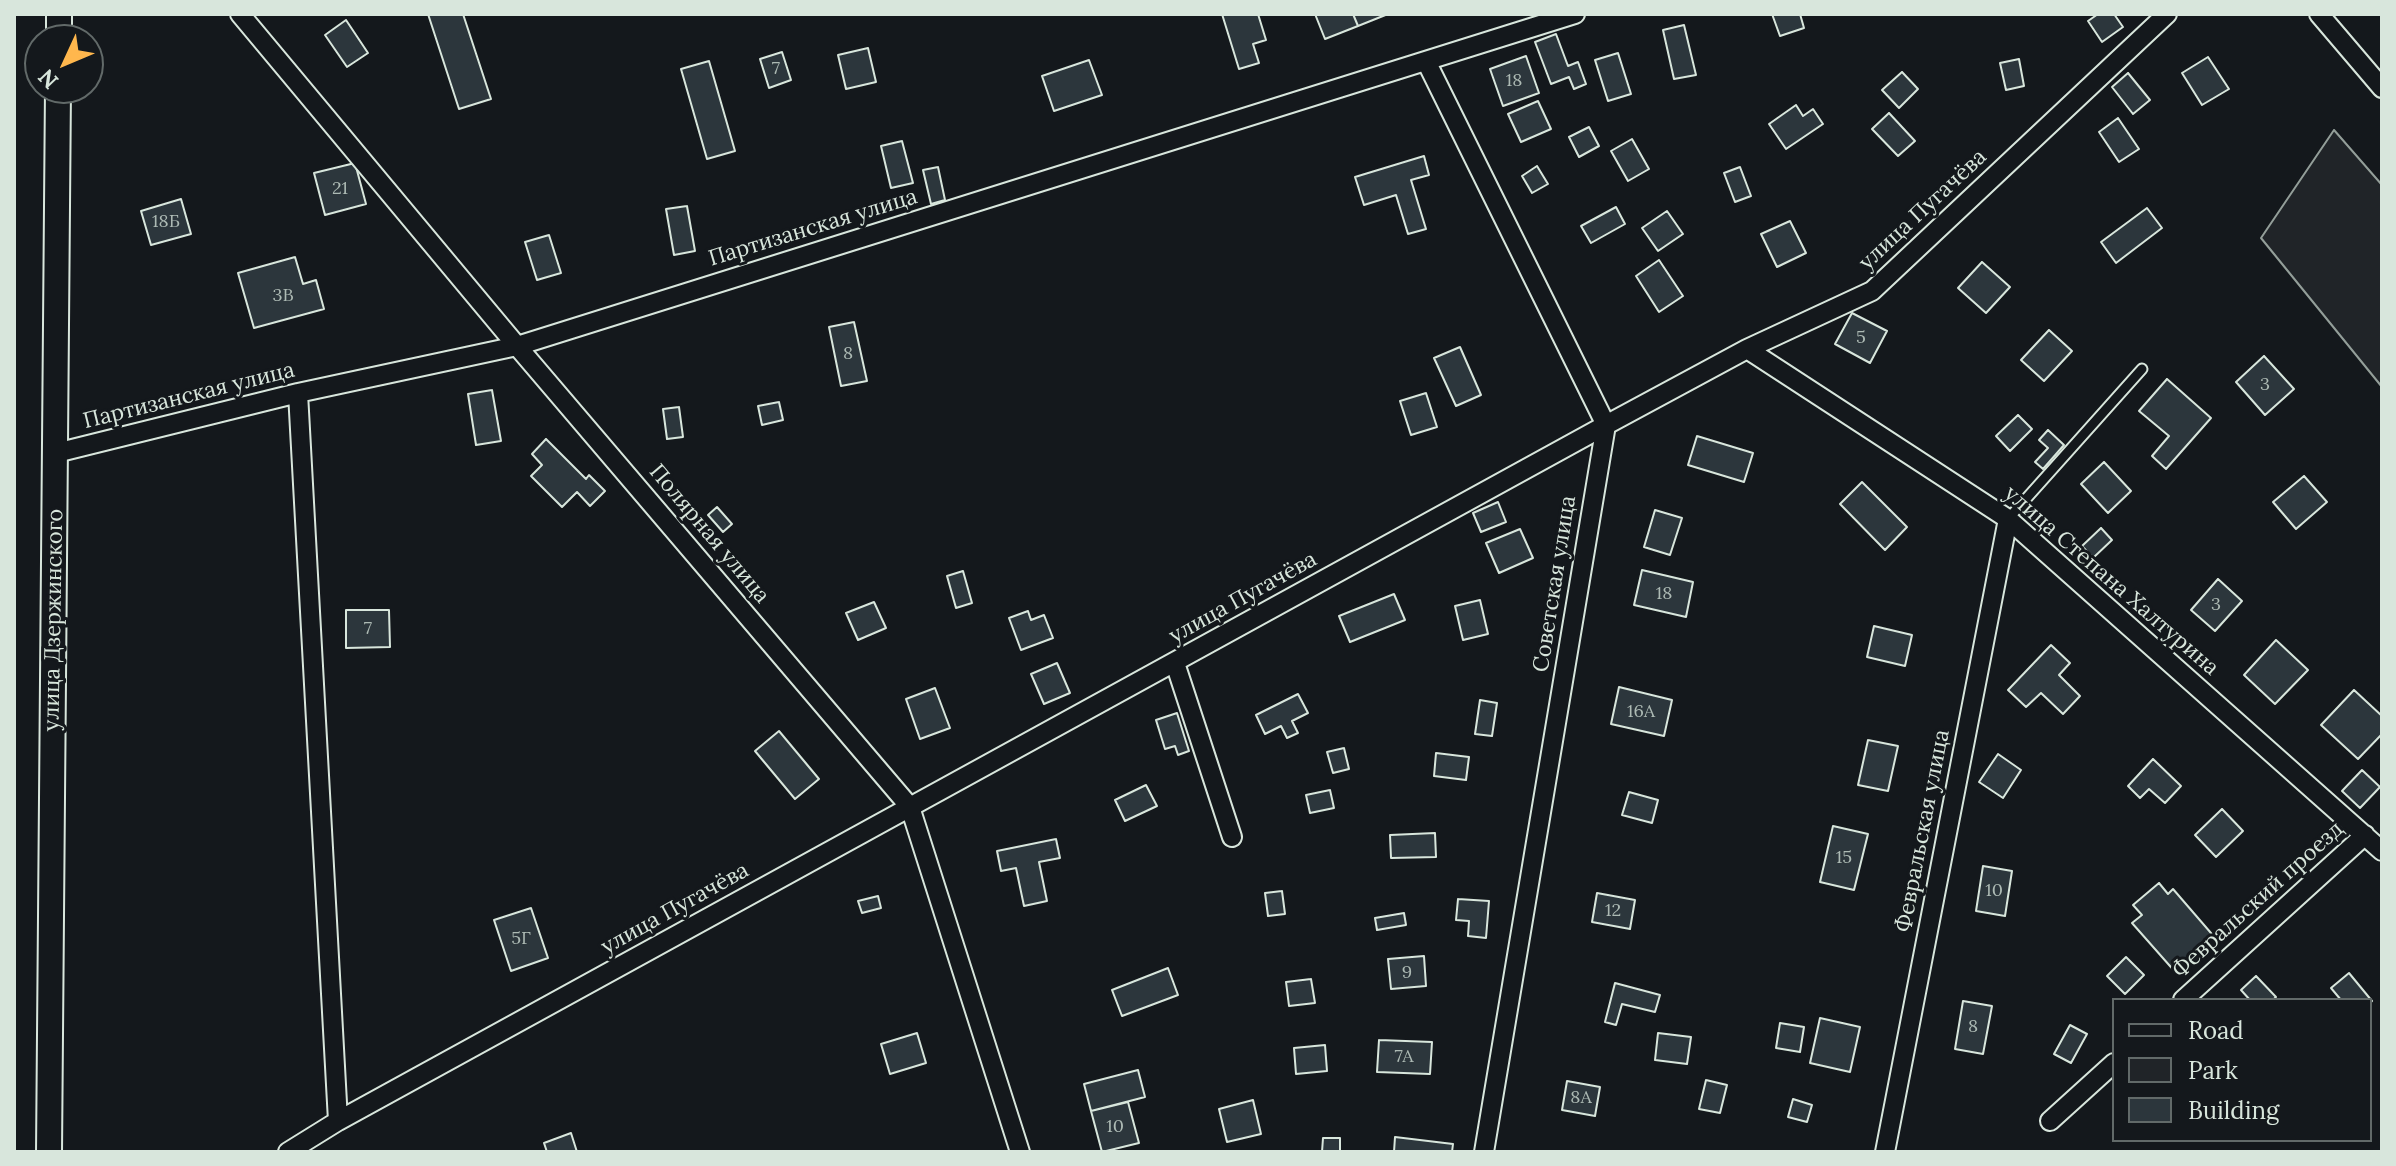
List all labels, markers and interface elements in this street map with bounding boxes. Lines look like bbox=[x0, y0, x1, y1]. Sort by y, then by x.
north arrow bbox=[24, 24, 104, 104]
house number: 7 bbox=[772, 58, 780, 80]
text: N bbox=[32, 63, 64, 95]
house number: 18 bbox=[1506, 70, 1522, 92]
street label: улица Пугачёва bbox=[1854, 144, 1992, 276]
house number: 21 bbox=[332, 178, 348, 200]
street label: Партизанская улица bbox=[705, 184, 921, 272]
house number: 18Б bbox=[152, 211, 180, 233]
house number: 3В bbox=[272, 285, 294, 307]
house number: 5 bbox=[1856, 327, 1866, 349]
house number: 8 bbox=[843, 343, 853, 365]
street label: Партизанская улица bbox=[81, 357, 297, 435]
house number: 3 bbox=[2260, 374, 2270, 396]
street label: Полярная улица bbox=[643, 459, 775, 609]
street label: улица Степана Халтурина bbox=[1998, 480, 2224, 682]
street label: Советская улица bbox=[1528, 494, 1582, 674]
street label: улица Дзержинского bbox=[39, 508, 69, 732]
street label: улица Пугачёва bbox=[1164, 546, 1322, 650]
house number: 18 bbox=[1656, 583, 1672, 605]
house number: 3 bbox=[2211, 594, 2221, 616]
house number: 7 bbox=[364, 618, 372, 640]
house number: 16А bbox=[1627, 701, 1655, 723]
street label: Февральская улица bbox=[1890, 727, 1956, 935]
street label: Февральский проезд bbox=[2167, 816, 2349, 984]
house number: 15 bbox=[1836, 847, 1852, 869]
street label: улица Пугачёва bbox=[596, 857, 754, 961]
house number: 10 bbox=[1985, 880, 2003, 902]
house number: 12 bbox=[1605, 900, 1621, 922]
house number: 5Г bbox=[511, 928, 531, 950]
house number: 9 bbox=[1402, 962, 1412, 984]
legend bbox=[2112, 998, 2372, 1142]
text: Road bbox=[2188, 1015, 2244, 1046]
house number: 8 bbox=[1968, 1016, 1978, 1038]
house number: 7А bbox=[1394, 1046, 1414, 1068]
text: Park bbox=[2188, 1055, 2238, 1086]
house number: 8А bbox=[1570, 1087, 1592, 1109]
text: Building bbox=[2188, 1095, 2279, 1126]
house number: 10 bbox=[1106, 1116, 1124, 1138]

